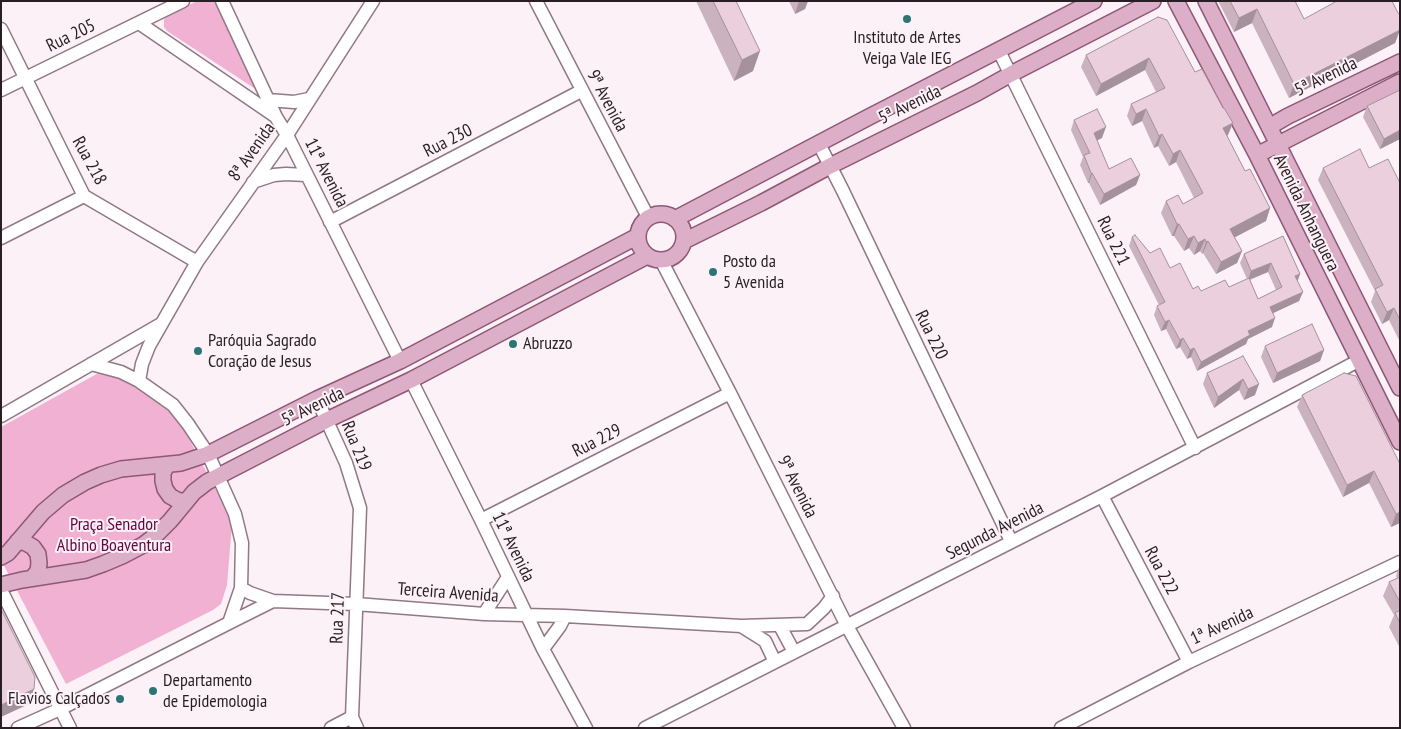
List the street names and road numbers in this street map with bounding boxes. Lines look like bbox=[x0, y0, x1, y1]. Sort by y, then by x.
street label: Rua 205 bbox=[43, 15, 99, 57]
street label: 5ª Avenida bbox=[1291, 53, 1361, 101]
street label: 9ª Avenida bbox=[582, 66, 632, 136]
street label: 5ª Avenida bbox=[875, 81, 945, 129]
street label: 8ª Avenida bbox=[224, 118, 280, 186]
street label: Rua 230 bbox=[420, 120, 476, 162]
street label: Rua 218 bbox=[67, 133, 111, 189]
street label: 11ª Avenida bbox=[299, 135, 353, 211]
street label: Avenida Anhanguera bbox=[1268, 151, 1344, 275]
street label: Rua 221 bbox=[1092, 213, 1134, 269]
street label: Rua 220 bbox=[910, 307, 952, 363]
street label: 5ª Avenida bbox=[278, 383, 348, 431]
street label: Rua 219 bbox=[336, 418, 376, 474]
street label: Rua 229 bbox=[569, 420, 625, 462]
street label: 9ª Avenida bbox=[772, 452, 822, 522]
street label: Segunda Avenida bbox=[943, 497, 1047, 565]
street label: 11ª Avenida bbox=[487, 509, 539, 585]
street label: Rua 222 bbox=[1139, 543, 1183, 599]
street label: Terceira Avenida bbox=[397, 579, 499, 607]
street label: Rua 217 bbox=[326, 592, 350, 644]
street label: 1ª Avenida bbox=[1187, 602, 1257, 650]

